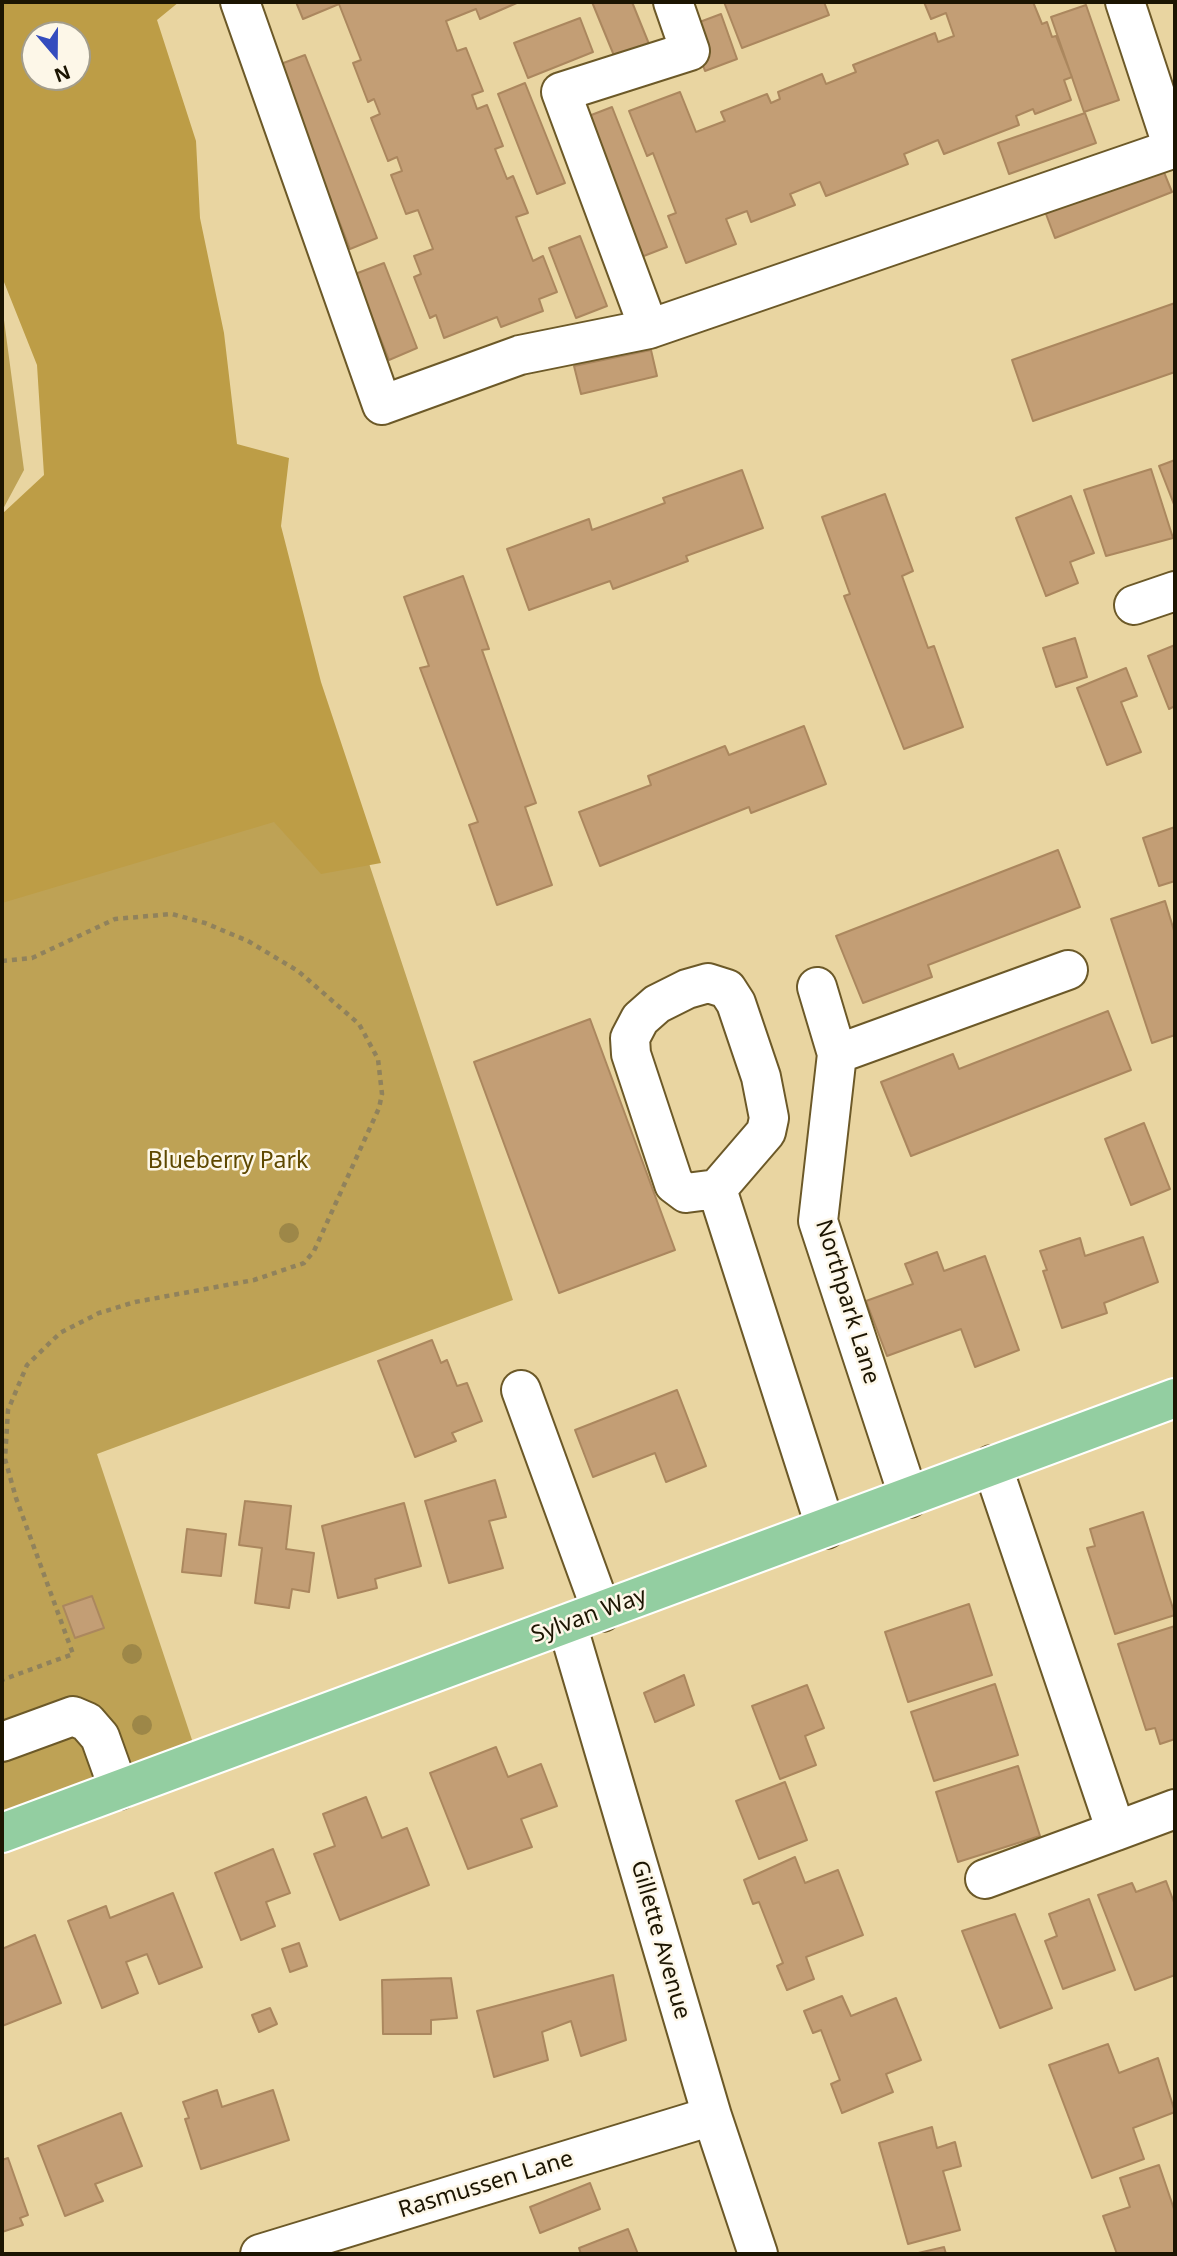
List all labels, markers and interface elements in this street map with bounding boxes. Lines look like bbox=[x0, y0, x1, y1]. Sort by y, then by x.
north arrow bbox=[21, 21, 91, 91]
text: N bbox=[51, 59, 74, 89]
park label: Blueberry Park bbox=[148, 1147, 308, 1175]
street label: Northpark Lane bbox=[809, 1217, 885, 1387]
street label: Sylvan Way bbox=[528, 1582, 650, 1650]
street label: Gillette Avenue bbox=[624, 1857, 696, 2023]
street label: Rasmussen Lane bbox=[395, 2145, 577, 2225]

